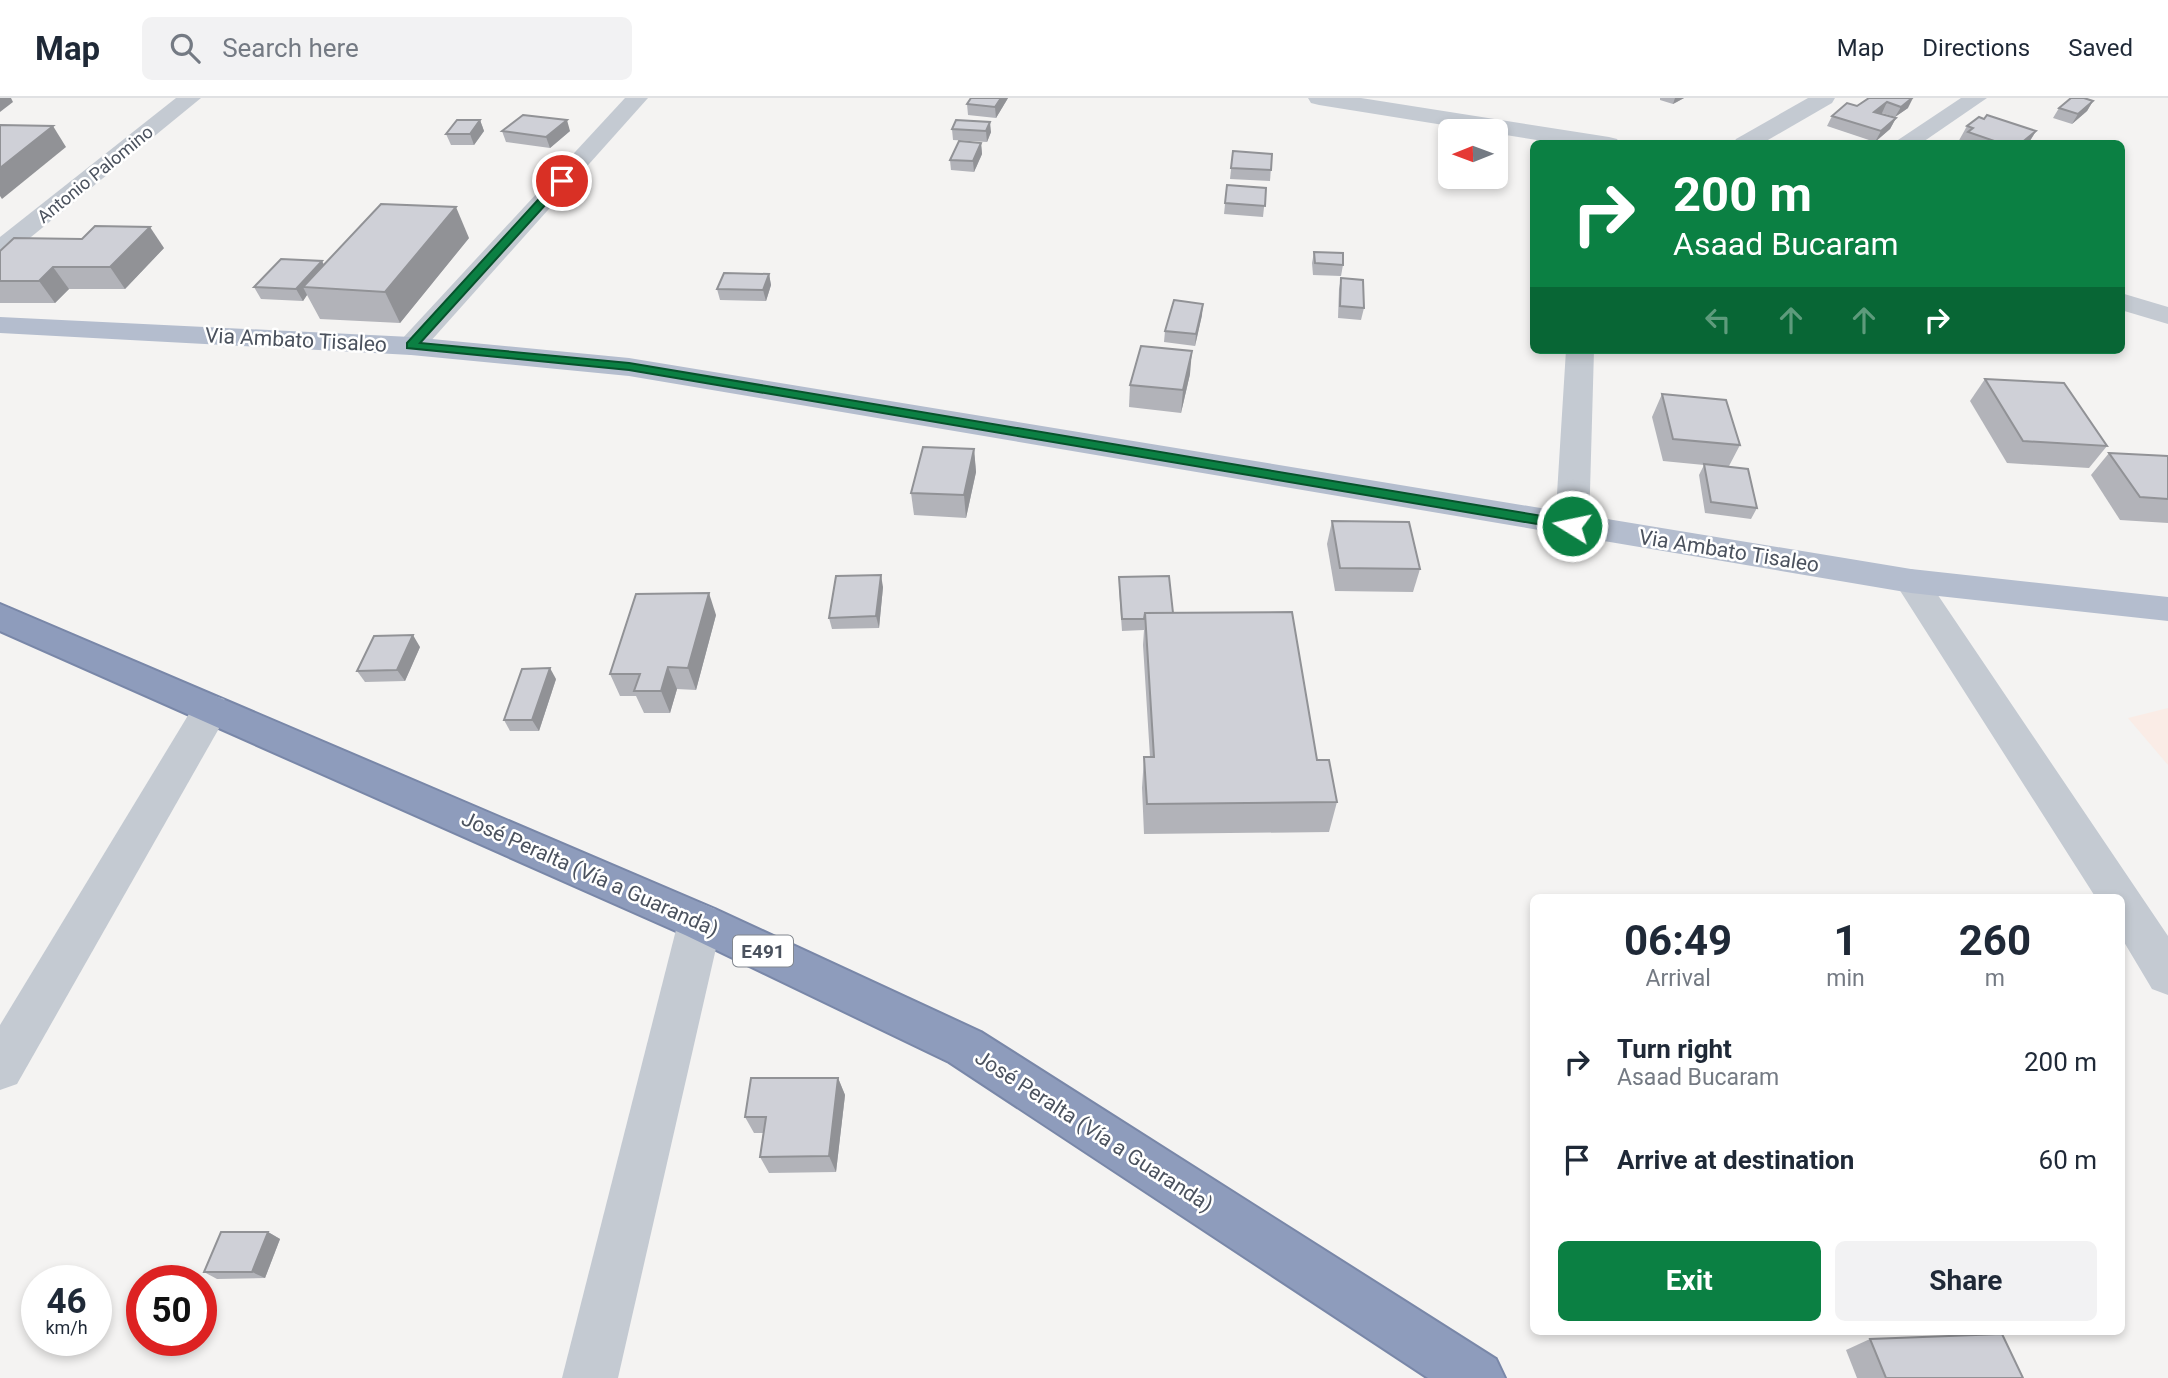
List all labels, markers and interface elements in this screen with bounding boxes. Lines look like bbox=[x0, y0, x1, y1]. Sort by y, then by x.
search box bbox=[142, 17, 632, 80]
text: Map bbox=[35, 29, 100, 68]
icon: search bbox=[166, 29, 204, 67]
text: Search here bbox=[222, 33, 359, 63]
text: Map bbox=[1837, 34, 1884, 62]
text: Directions bbox=[1922, 34, 2030, 62]
text: Saved bbox=[2068, 34, 2133, 62]
north arrow bbox=[1438, 119, 1508, 189]
map controls bbox=[1438, 119, 1508, 189]
street label: Antonio Palomino bbox=[33, 121, 157, 227]
pin bbox=[532, 151, 592, 211]
icon: arrive bbox=[543, 162, 581, 200]
text: 200 m bbox=[1673, 166, 1812, 223]
icon: right bbox=[1558, 168, 1649, 259]
text: Asaad Bucaram bbox=[1673, 225, 1899, 263]
icon: left bbox=[1699, 301, 1737, 339]
icon: ahead bbox=[1772, 301, 1810, 339]
icon: ahead bbox=[1845, 301, 1883, 339]
icon: right bbox=[1918, 301, 1956, 339]
street label: Via Ambato Tisaleo bbox=[204, 323, 388, 357]
position arrow bbox=[1535, 489, 1609, 563]
street label: Via Ambato Tisaleo bbox=[1637, 525, 1821, 577]
street label: José Peralta (Vía a Guaranda) bbox=[458, 806, 722, 942]
text: 06:49 bbox=[1624, 916, 1732, 965]
text: 1 bbox=[1833, 916, 1858, 965]
text: 260 bbox=[1959, 916, 2031, 965]
road number: E491 bbox=[733, 936, 793, 966]
text: Arrival bbox=[1645, 965, 1711, 992]
text: min bbox=[1826, 965, 1865, 992]
text: m bbox=[1985, 965, 2005, 992]
text: Turn right bbox=[1617, 1034, 1732, 1064]
icon: right bbox=[1558, 1043, 1596, 1081]
street label: José Peralta (Vía a Guaranda) bbox=[971, 1045, 1217, 1217]
text: 200 m bbox=[2024, 1047, 2097, 1077]
text: Asaad Bucaram bbox=[1617, 1064, 1779, 1091]
icon: arrive bbox=[1558, 1141, 1596, 1179]
text: Arrive at destination bbox=[1617, 1145, 1854, 1175]
text: 60 m bbox=[2039, 1145, 2097, 1175]
button: Exit bbox=[1558, 1241, 1821, 1321]
button: Share bbox=[1835, 1241, 2097, 1321]
speed limit sign: 50 bbox=[126, 1265, 217, 1356]
text: 46 bbox=[46, 1281, 87, 1322]
text: km/h bbox=[45, 1317, 88, 1338]

